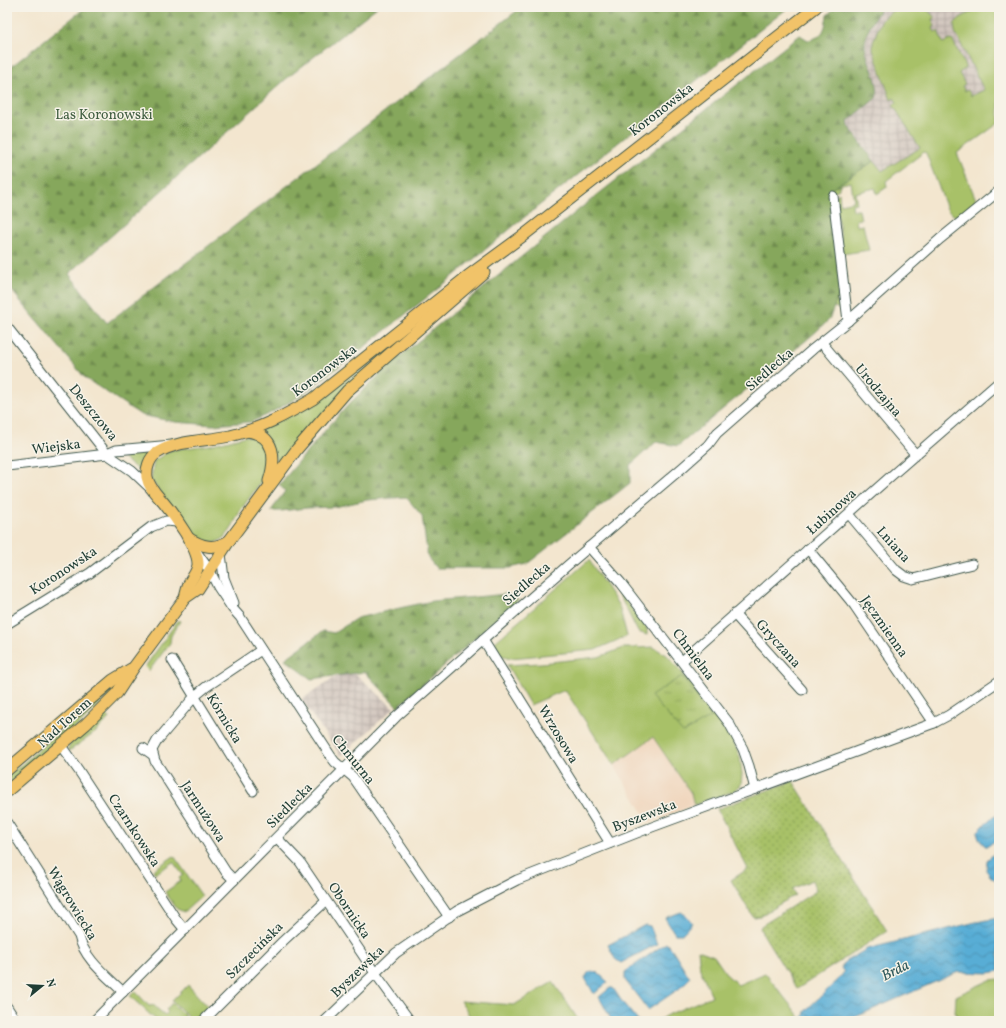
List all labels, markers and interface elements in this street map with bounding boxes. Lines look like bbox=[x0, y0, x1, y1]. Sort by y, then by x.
street label: Koronowska bbox=[626, 79, 698, 141]
park label: Las Koronowski bbox=[55, 106, 153, 125]
street label: Koronowska bbox=[289, 340, 361, 402]
street label: Siedlecka bbox=[742, 344, 798, 396]
street label: Urodzajna bbox=[850, 360, 906, 422]
street label: Deszczowa bbox=[64, 380, 122, 445]
street label: Wiejska bbox=[31, 435, 82, 460]
street label: Łubinowa bbox=[803, 485, 861, 540]
street label: Lniana bbox=[872, 523, 914, 567]
street label: Koronowska bbox=[26, 542, 101, 600]
street label: Siedlecka bbox=[499, 558, 555, 610]
street label: Jęczmienna bbox=[855, 592, 912, 662]
street label: Gryczana bbox=[751, 616, 805, 672]
street label: Chmielna bbox=[667, 625, 719, 685]
street label: Kórnicka bbox=[201, 690, 246, 747]
street label: Nad Torem bbox=[34, 694, 96, 753]
street label: Wrzosowa bbox=[533, 702, 583, 767]
street label: Chmurna bbox=[327, 731, 379, 789]
street label: Jarmużowa bbox=[176, 777, 230, 846]
street label: Siedlecka bbox=[263, 779, 317, 833]
street label: Czarnkowska bbox=[103, 791, 164, 871]
street label: Byszewska bbox=[610, 795, 679, 837]
street label: Wągrowiecka bbox=[42, 863, 101, 944]
street label: Obornicka bbox=[323, 879, 375, 943]
street label: Szczecińska bbox=[222, 918, 288, 984]
street label: Byszewska bbox=[327, 942, 389, 1002]
water label: Brda bbox=[878, 956, 913, 987]
north arrow bbox=[22, 966, 62, 1006]
text: N bbox=[42, 977, 58, 989]

